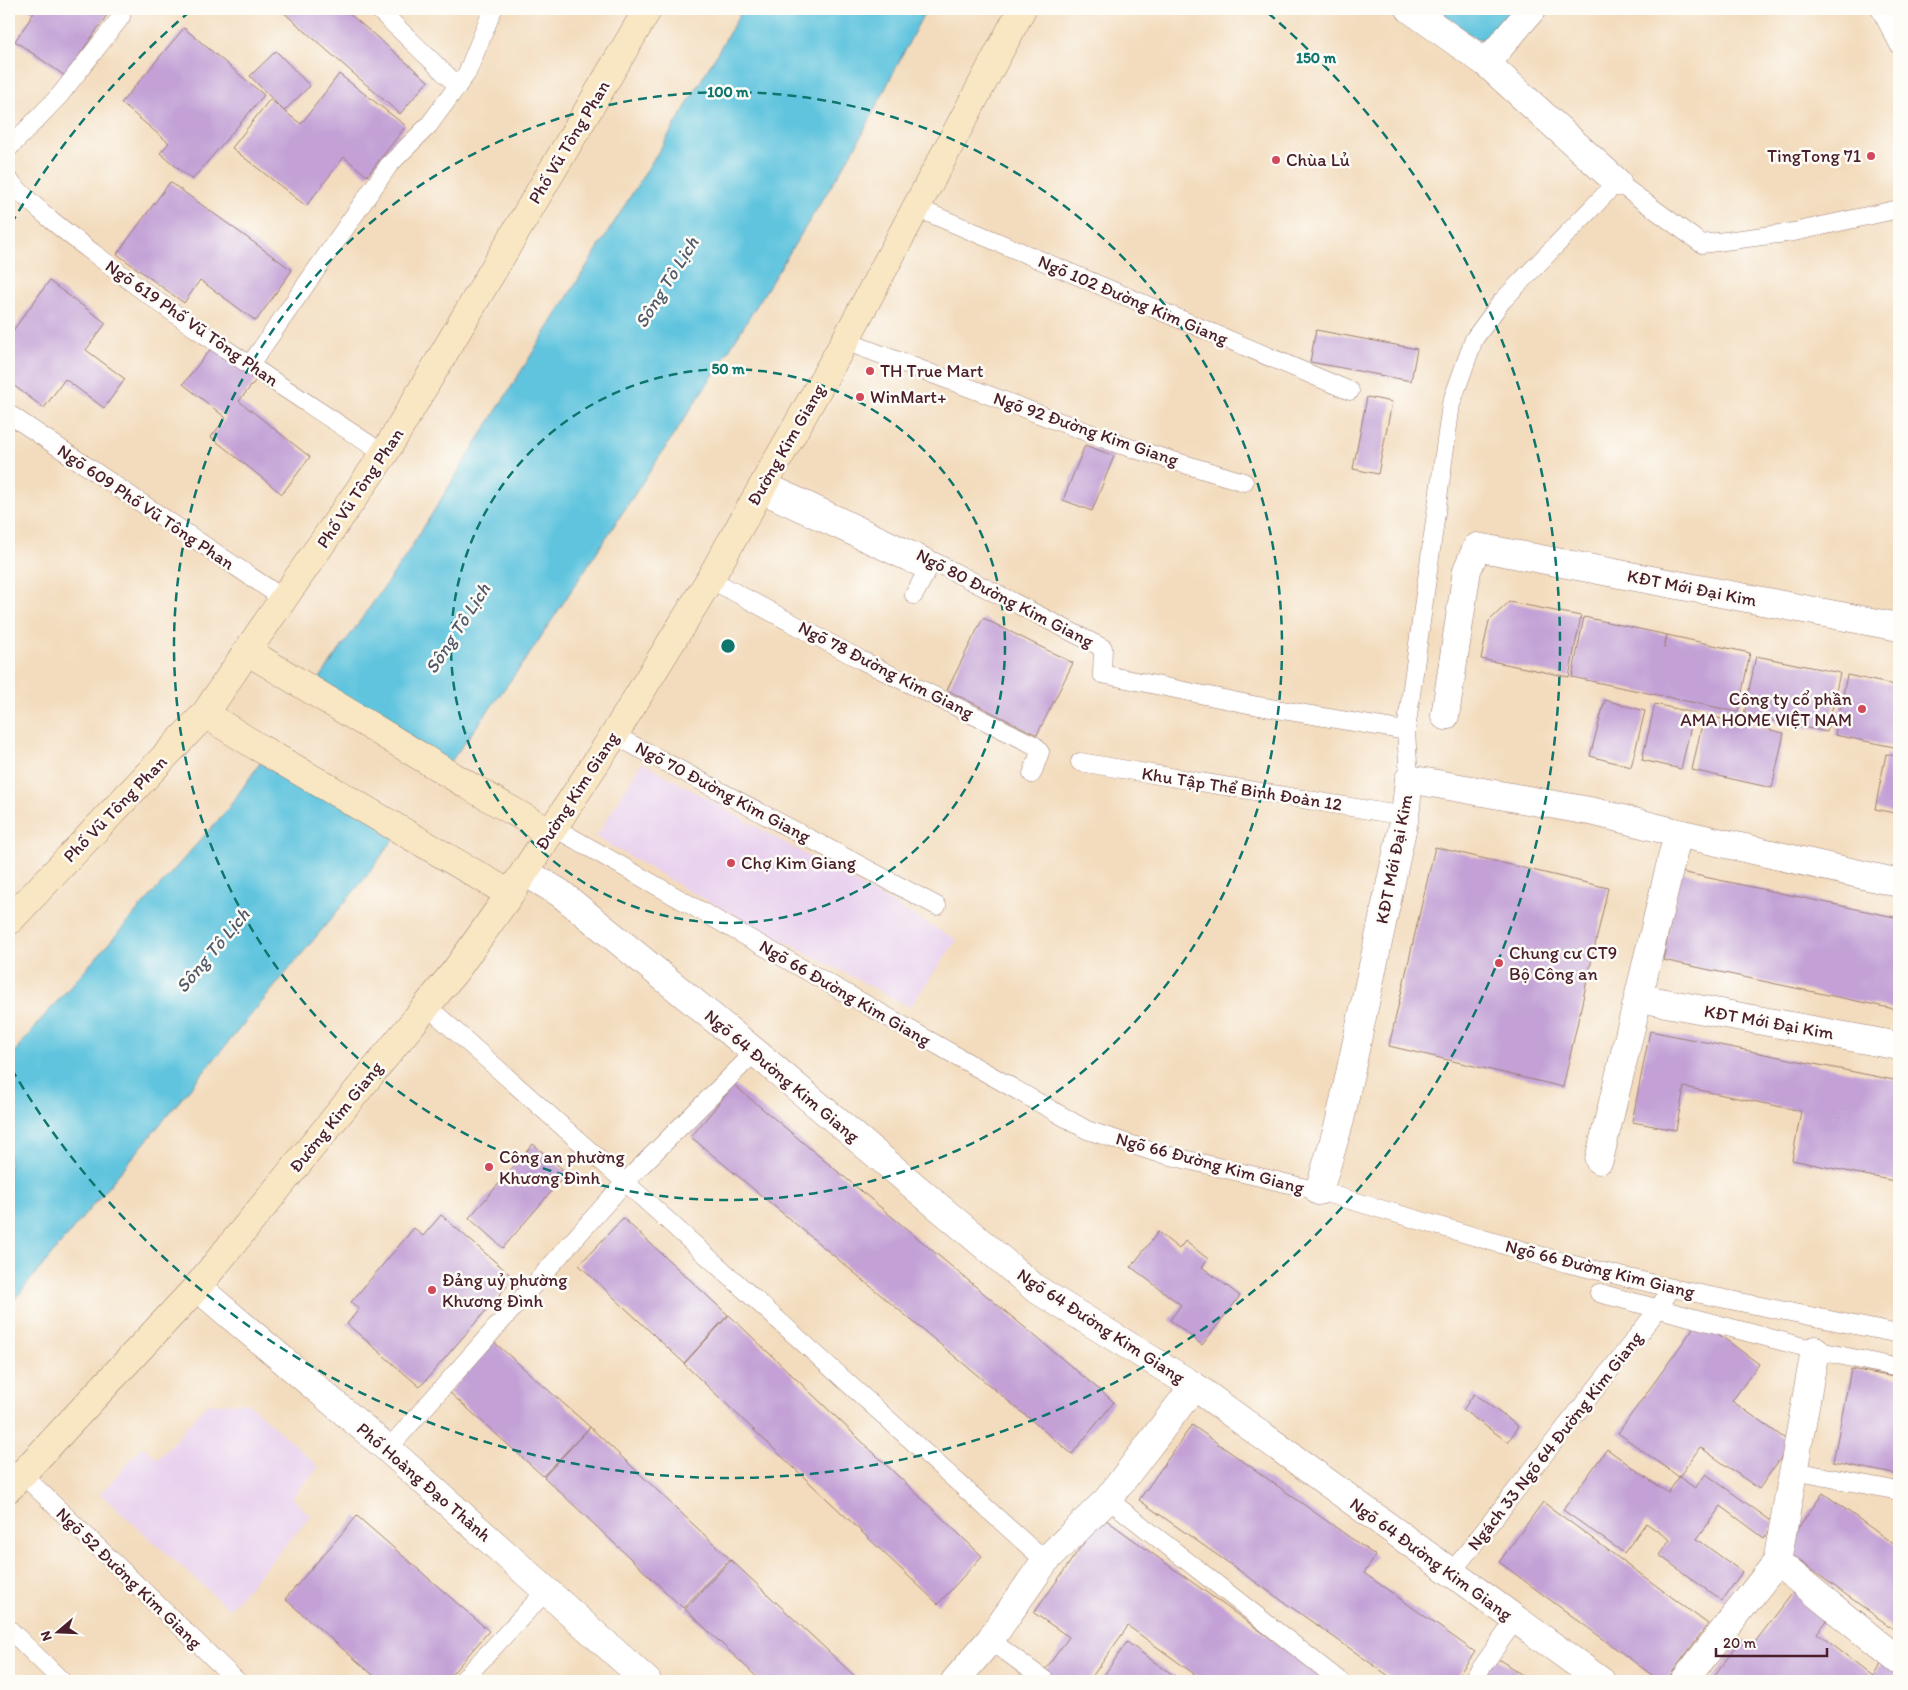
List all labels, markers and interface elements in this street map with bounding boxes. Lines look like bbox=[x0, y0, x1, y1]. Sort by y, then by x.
text: 150 m bbox=[1296, 49, 1336, 67]
street label: Phố Vũ Tông Phan bbox=[523, 76, 615, 208]
text: 100 m bbox=[707, 83, 749, 101]
place label: TingTong 71 bbox=[1767, 145, 1861, 167]
place label: Chùa Lủ bbox=[1286, 149, 1350, 171]
marker: TingTong 71 bbox=[1865, 150, 1877, 162]
marker: Chùa Lủ bbox=[1270, 154, 1282, 166]
water label: Sông Tô Lịch bbox=[629, 232, 704, 332]
street label: Ngõ 102 Đường Kim Giang bbox=[1035, 250, 1232, 350]
street label: Ngõ 619 Phố Vũ Tông Phan bbox=[101, 255, 283, 391]
text: 50 m bbox=[711, 360, 745, 378]
place label: TH True Mart bbox=[880, 360, 984, 382]
marker: TH True Mart bbox=[864, 365, 876, 377]
street label: Đường Kim Giang bbox=[742, 380, 830, 510]
place label: WinMart+ bbox=[870, 386, 947, 408]
street label: Ngõ 92 Đường Kim Giang bbox=[991, 387, 1182, 471]
marker: WinMart+ bbox=[854, 391, 866, 403]
street label: Phố Vũ Tông Phan bbox=[312, 424, 408, 552]
street label: Ngõ 609 Phố Vũ Tông Phan bbox=[53, 439, 239, 575]
street label: Ngõ 80 Đường Kim Giang bbox=[913, 544, 1098, 653]
street label: KĐT Mới Đại Kim bbox=[1625, 565, 1759, 611]
water label: Sông Tô Lịch bbox=[420, 579, 495, 678]
street label: Ngõ 78 Đường Kim Giang bbox=[795, 616, 978, 724]
centre of rings bbox=[719, 637, 737, 655]
place label: Công ty cổ phần AMA HOME VIỆT NAM bbox=[1680, 688, 1852, 731]
marker: Công ty cổ phần AMA HOME VIỆT NAM bbox=[1856, 703, 1868, 715]
street label: Đường Kim Giang bbox=[531, 727, 624, 854]
street label: Ngõ 70 Đường Kim Giang bbox=[632, 736, 815, 848]
street label: Phố Vũ Tông Phan bbox=[58, 751, 172, 867]
street label: Khu Tập Thể Binh Đoàn 12 bbox=[1140, 762, 1344, 816]
street label: KĐT Mới Đại Kim bbox=[1371, 792, 1417, 926]
place label: Chợ Kim Giang bbox=[741, 852, 857, 874]
marker: Chợ Kim Giang bbox=[725, 857, 737, 869]
water label: Sông Tô Lịch bbox=[171, 903, 254, 997]
street label: Ngõ 66 Đường Kim Giang bbox=[755, 935, 935, 1052]
place label: Chung cư CT9 Bộ Công an bbox=[1509, 942, 1617, 985]
marker: Chung cư CT9 Bộ Công an bbox=[1493, 957, 1505, 969]
street label: KĐT Mới Đại Kim bbox=[1702, 1000, 1836, 1044]
street label: Ngõ 64 Đường Kim Giang bbox=[700, 1005, 865, 1148]
street label: Đường Kim Giang bbox=[285, 1056, 388, 1177]
street label: Ngõ 66 Đường Kim Giang bbox=[1113, 1127, 1307, 1199]
place label: Công an phường Khương Đình bbox=[499, 1146, 626, 1189]
marker: Công an phường Khương Đình bbox=[483, 1161, 495, 1173]
street label: Ngõ 66 Đường Kim Giang bbox=[1503, 1235, 1698, 1303]
street label: Ngõ 64 Đường Kim Giang bbox=[1013, 1264, 1190, 1389]
place label: Đảng uỷ phường Khương Đình bbox=[442, 1269, 568, 1312]
marker: Đảng uỷ phường Khương Đình bbox=[426, 1284, 438, 1296]
street label: Ngách 33 Ngõ 64 Đường Kim Giang bbox=[1463, 1326, 1648, 1555]
street label: Phố Hoàng Đạo Thành bbox=[352, 1418, 496, 1547]
street label: Ngõ 64 Đường Kim Giang bbox=[1345, 1493, 1517, 1626]
street label: Ngõ 52 Đường Kim Giang bbox=[52, 1503, 207, 1654]
north arrow bbox=[32, 1608, 82, 1658]
scale bar bbox=[1716, 1625, 1827, 1657]
text: N bbox=[37, 1629, 56, 1643]
text: 20 m bbox=[1723, 1634, 1757, 1652]

